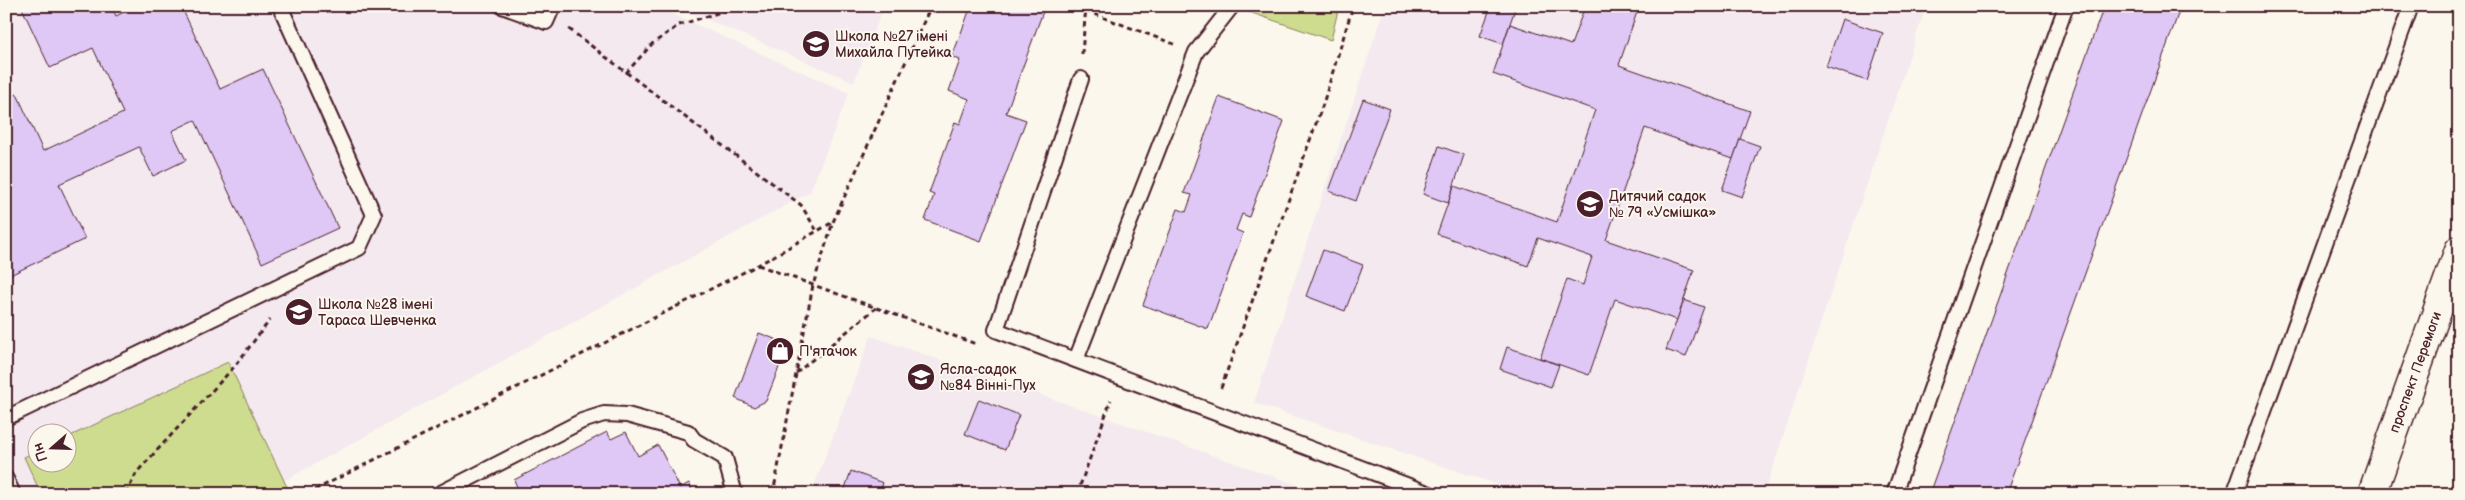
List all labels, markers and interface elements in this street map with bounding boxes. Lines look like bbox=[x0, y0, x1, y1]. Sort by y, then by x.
place label: Школа №27 імені Михайла Путейка bbox=[835, 28, 952, 61]
school or university icon: Школа №27 імені Михайла Путейка bbox=[801, 29, 831, 59]
place label: Дитячий садок № 79 «Усмішка» bbox=[1609, 188, 1717, 221]
school or university icon: Дитячий садок № 79 «Усмішка» bbox=[1575, 189, 1605, 219]
place label: Школа №28 імені Тараса Шевченка bbox=[318, 296, 437, 329]
school or university icon: Школа №28 імені Тараса Шевченка bbox=[284, 297, 314, 327]
street label: проспект Перемоги bbox=[2386, 309, 2445, 435]
shop icon: П'ятачок bbox=[765, 336, 795, 366]
place label: П'ятачок bbox=[799, 343, 857, 360]
place label: Ясла-садок №84 Вінні-Пух bbox=[940, 361, 1036, 394]
school or university icon: Ясла-садок №84 Вінні-Пух bbox=[906, 362, 936, 392]
north arrow bbox=[28, 422, 78, 472]
text: Пн bbox=[29, 441, 51, 464]

